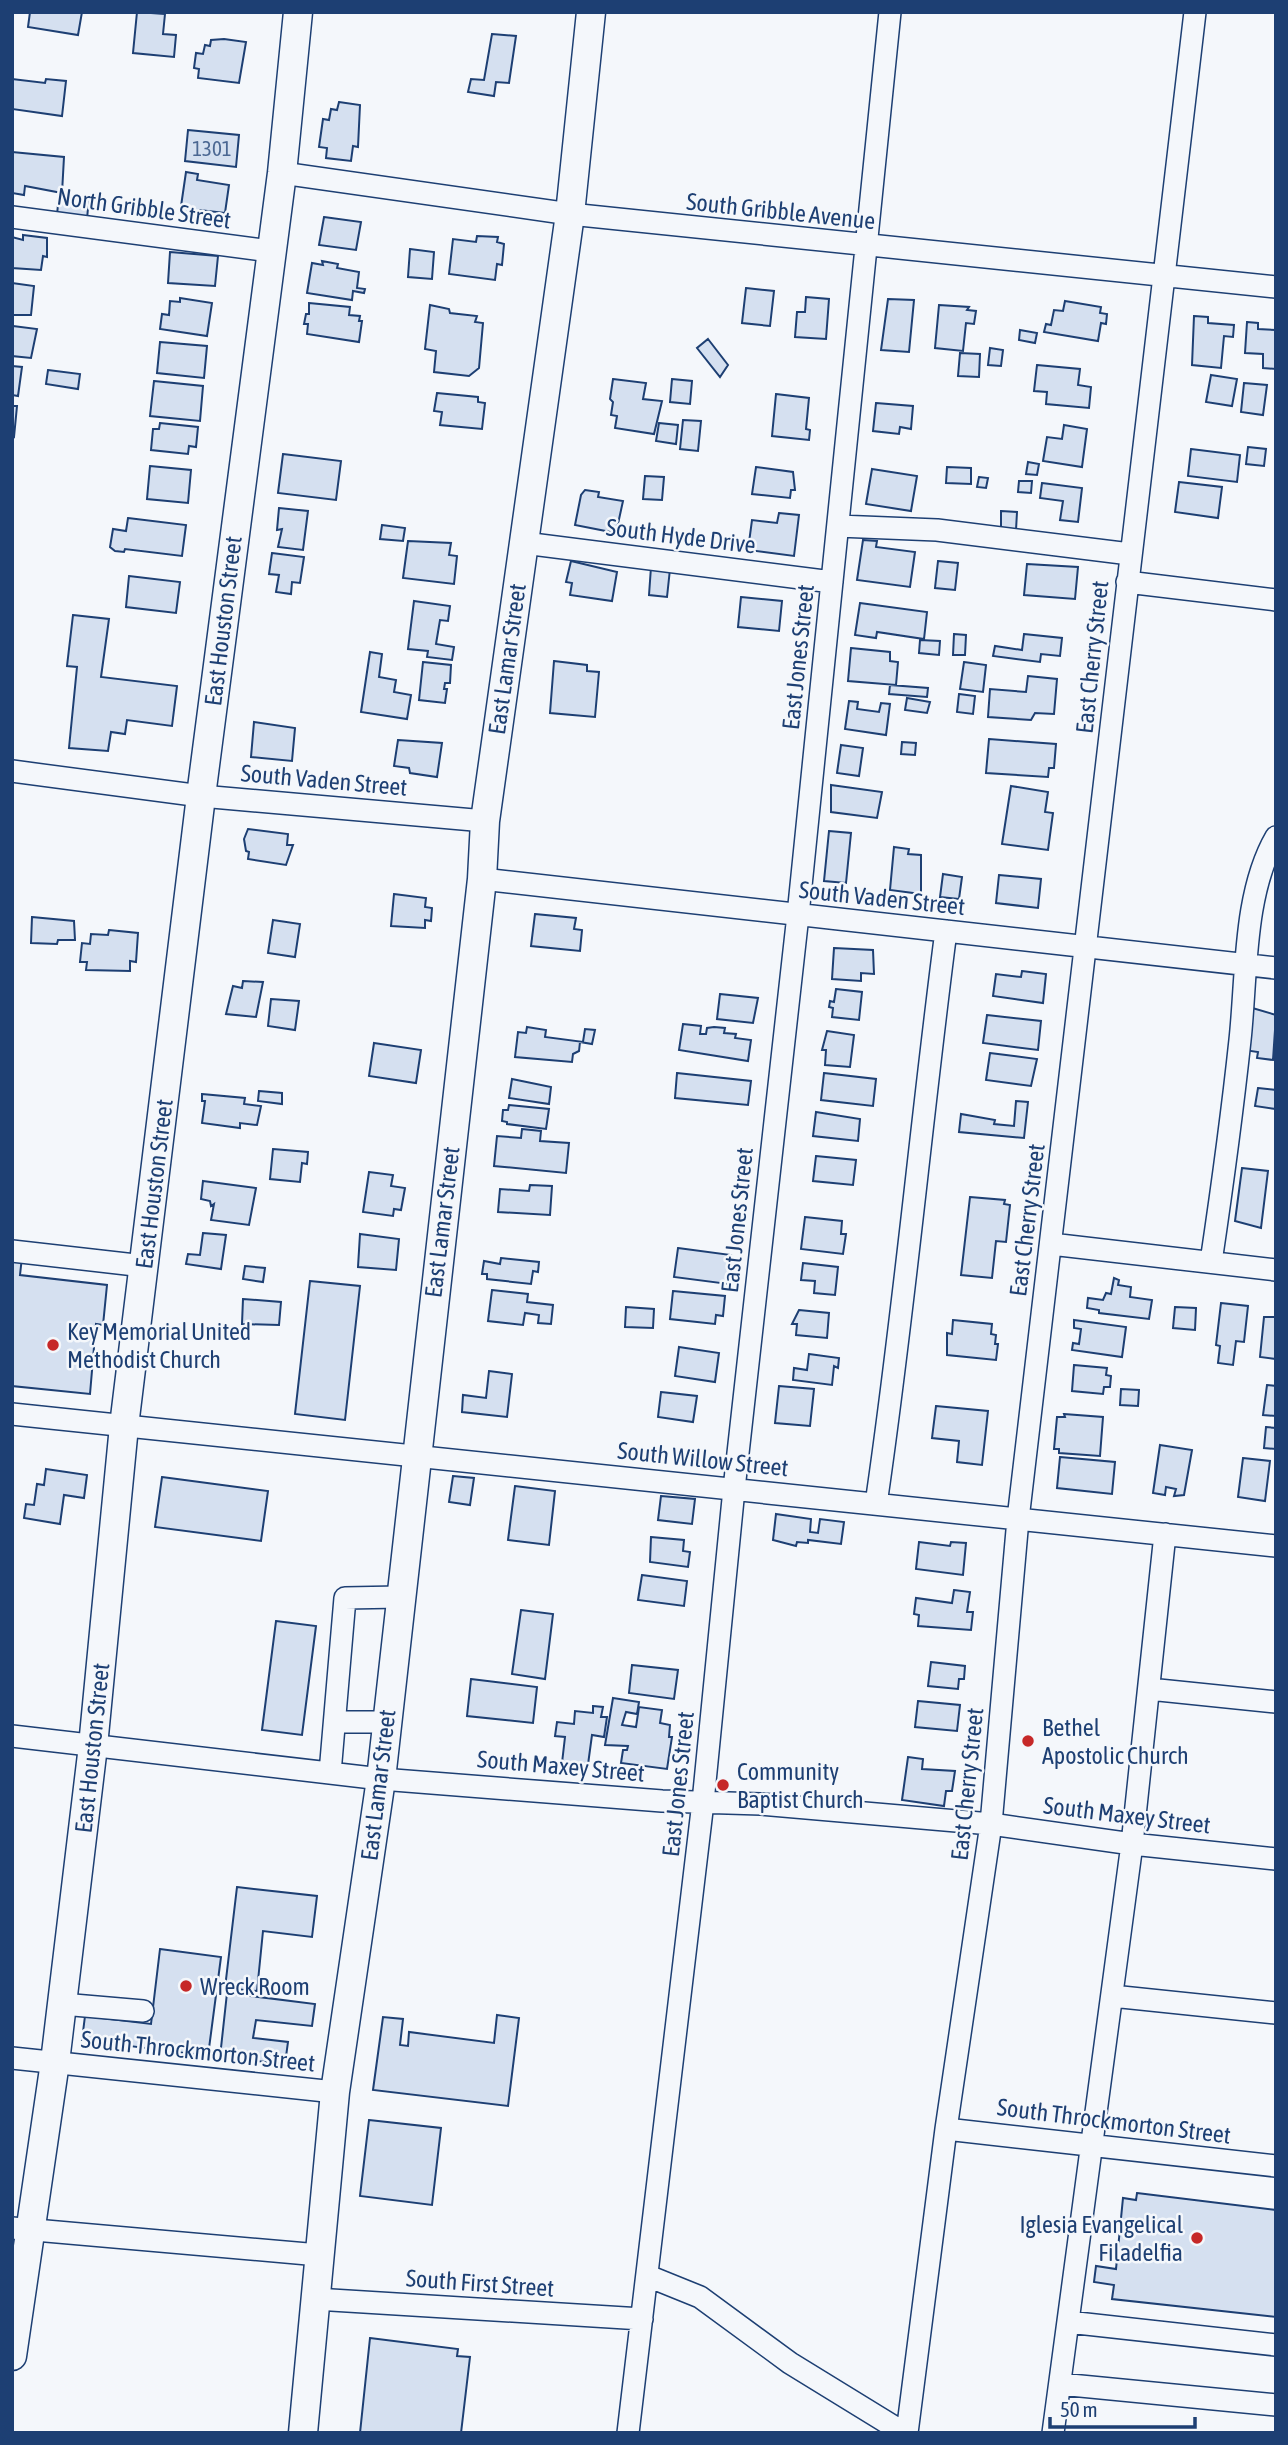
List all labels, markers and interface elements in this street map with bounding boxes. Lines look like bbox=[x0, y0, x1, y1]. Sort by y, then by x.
house number: 1301 bbox=[192, 136, 232, 160]
street label: North Gribble Street bbox=[55, 182, 233, 234]
street label: South Gribble Avenue bbox=[685, 188, 877, 234]
street label: South Hyde Drive bbox=[605, 513, 757, 559]
street label: East Houston Street bbox=[199, 534, 247, 707]
street label: East Cherry Street bbox=[1071, 579, 1113, 735]
street label: East Lamar Street bbox=[483, 582, 531, 736]
street label: East Jones Street bbox=[777, 583, 819, 731]
street label: South Vaden Street bbox=[240, 759, 408, 801]
street label: South Vaden Street bbox=[798, 876, 966, 920]
street label: East Houston Street bbox=[130, 1097, 178, 1270]
street label: East Cherry Street bbox=[1004, 1142, 1050, 1298]
street label: East Lamar Street bbox=[419, 1145, 465, 1299]
street label: East Jones Street bbox=[716, 1146, 758, 1294]
place label: Key Memorial United Methodist Church bbox=[67, 1318, 251, 1373]
marker: Key Memorial United Methodist Church bbox=[45, 1337, 61, 1353]
street label: South Willow Street bbox=[616, 1437, 790, 1481]
street label: East Houston Street bbox=[70, 1662, 114, 1834]
street label: East Cherry Street bbox=[946, 1706, 988, 1862]
street label: East Lamar Street bbox=[355, 1708, 401, 1862]
street label: East Jones Street bbox=[657, 1710, 699, 1858]
place label: Bethel Apostolic Church bbox=[1042, 1714, 1189, 1769]
marker: Bethel Apostolic Church bbox=[1020, 1733, 1036, 1749]
street label: South Maxey Street bbox=[476, 1745, 646, 1787]
place label: Community Baptist Church bbox=[737, 1758, 864, 1813]
marker: Community Baptist Church bbox=[715, 1777, 731, 1793]
street label: South Maxey Street bbox=[1042, 1791, 1212, 1839]
place label: Wreck Room bbox=[200, 1973, 310, 2000]
marker: Wreck Room bbox=[178, 1978, 194, 1994]
street label: South Throckmorton Street bbox=[80, 2025, 316, 2077]
street label: South Throckmorton Street bbox=[996, 2093, 1232, 2149]
place label: Iglesia Evangelical Filadelfia bbox=[1019, 2211, 1184, 2266]
marker: Iglesia Evangelical Filadelfia bbox=[1189, 2230, 1205, 2246]
street label: South First Street bbox=[405, 2264, 555, 2302]
scale bar bbox=[1050, 2386, 1195, 2430]
text: 50 m bbox=[1060, 2397, 1098, 2421]

